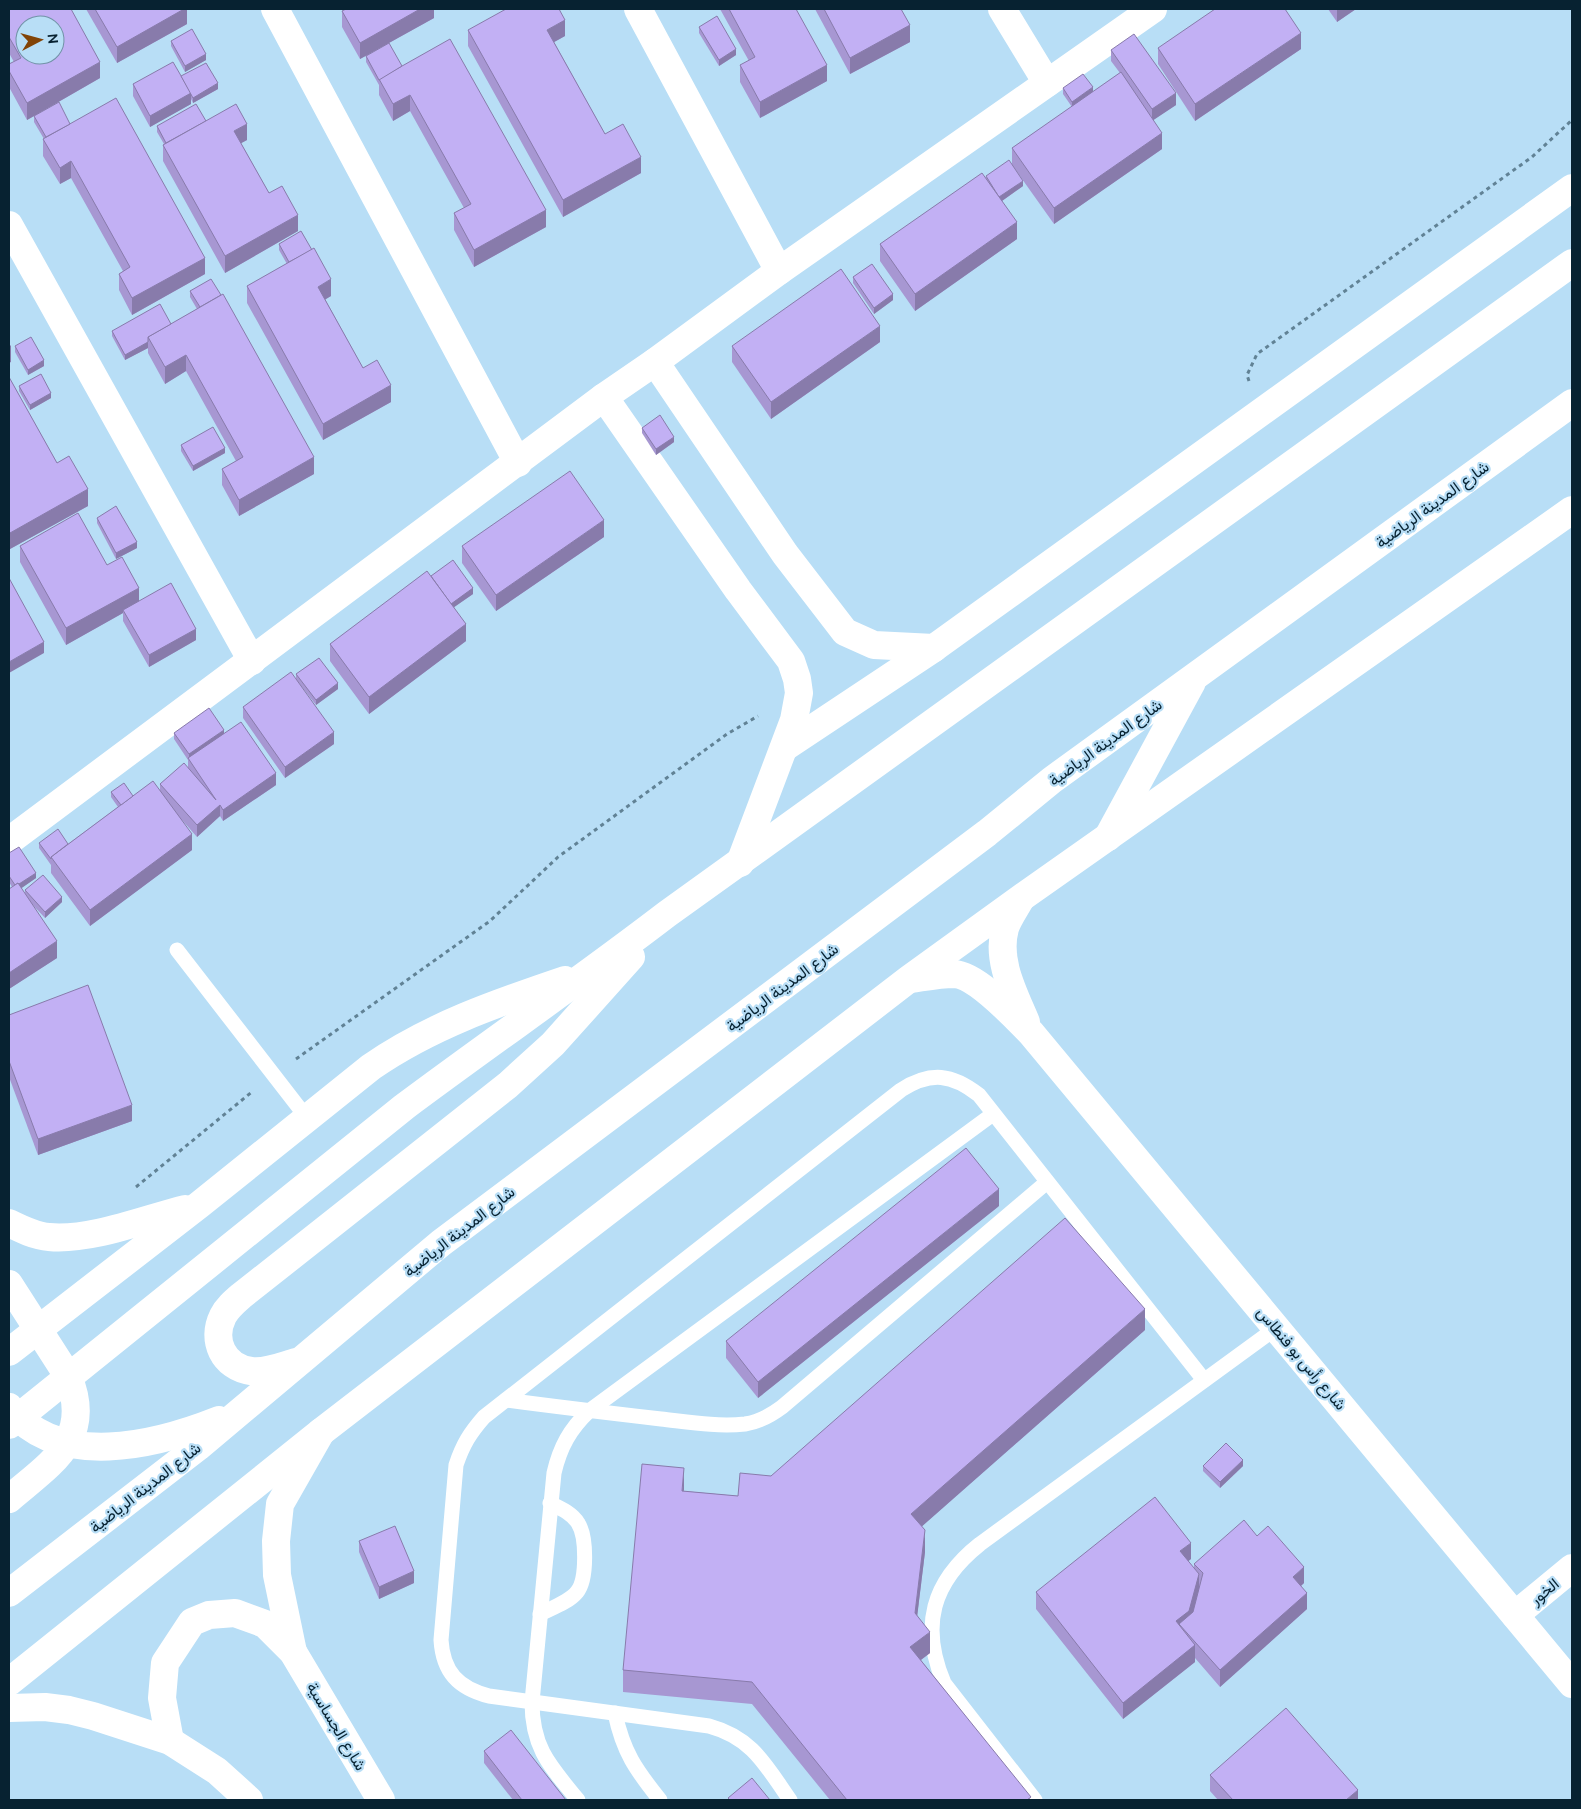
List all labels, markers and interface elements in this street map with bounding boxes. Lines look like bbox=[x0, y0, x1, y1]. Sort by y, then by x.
north arrow bbox=[15, 15, 65, 65]
text: N bbox=[44, 33, 61, 45]
street label: شارع المدينة الرياضية bbox=[1372, 457, 1494, 553]
street label: شارع المدينة الرياضية bbox=[1045, 695, 1167, 791]
street label: شارع المدينة الرياضية bbox=[723, 939, 843, 1037]
street label: شارع المدينة الرياضية bbox=[400, 1182, 520, 1282]
street label: شارع رأس بو فنطاس bbox=[1251, 1303, 1350, 1415]
street label: شارع المدينة الرياضية bbox=[86, 1438, 206, 1538]
street label: الخور bbox=[1525, 1574, 1563, 1610]
street label: شارع الجساسية bbox=[301, 1679, 370, 1775]

